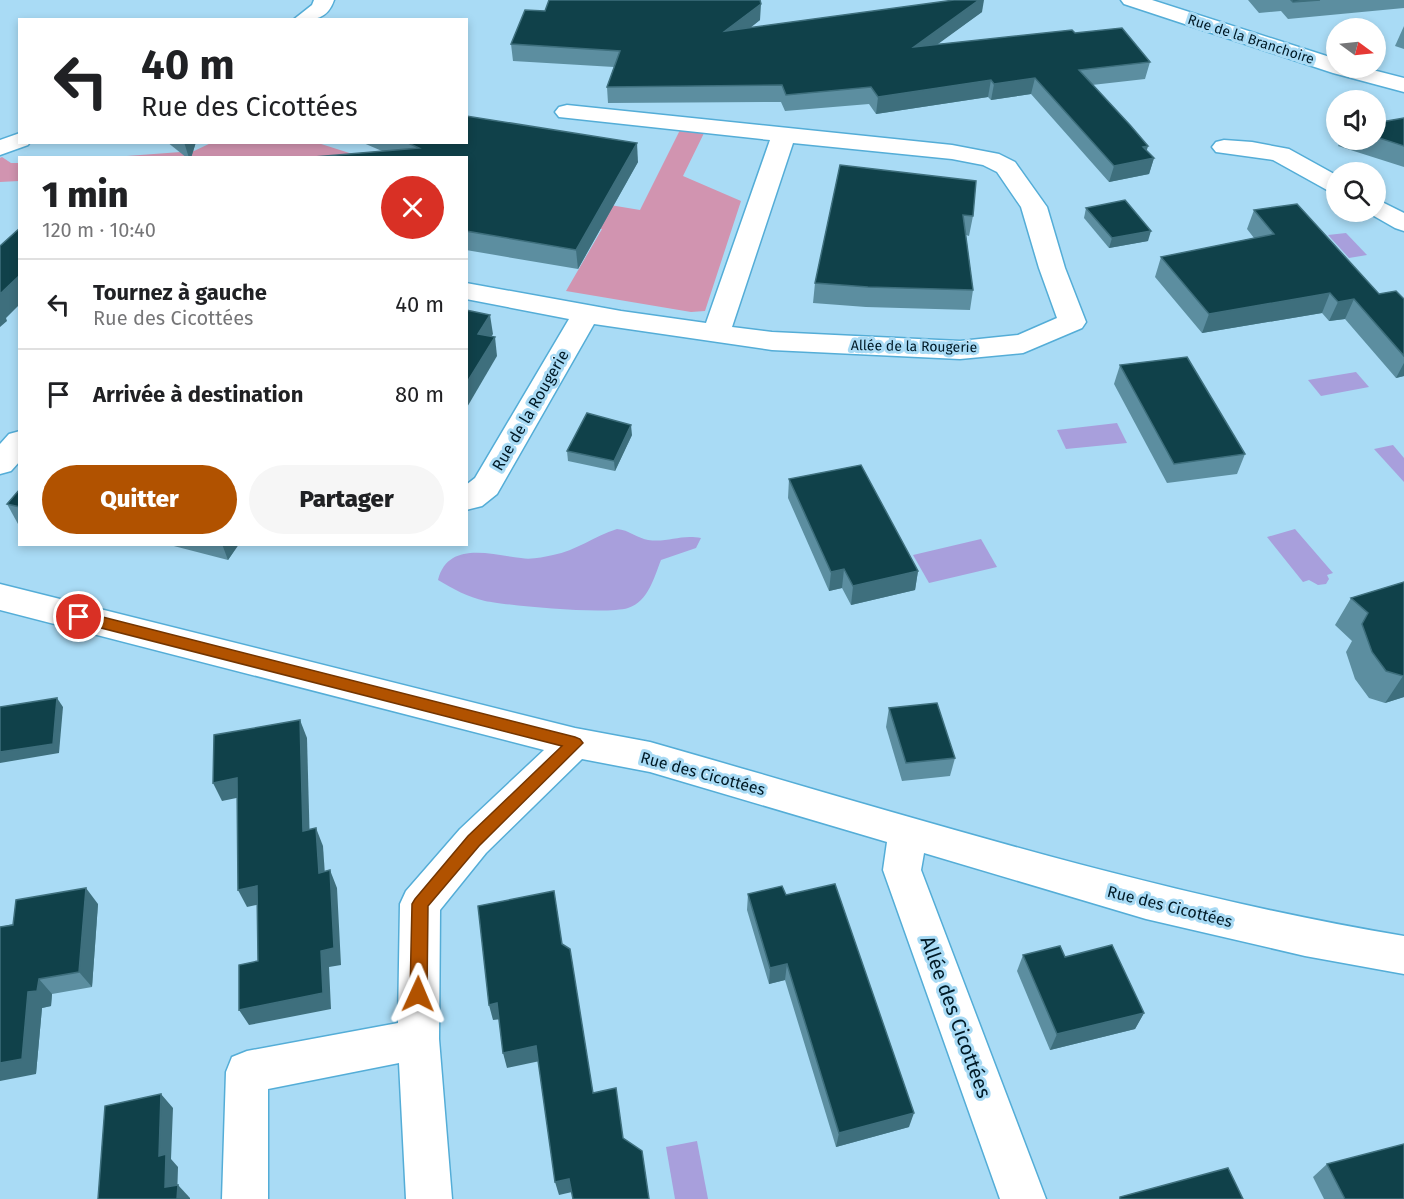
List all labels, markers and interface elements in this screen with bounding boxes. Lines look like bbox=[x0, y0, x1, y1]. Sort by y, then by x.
street label: Rue de la Branchoire bbox=[1185, 11, 1316, 68]
north arrow bbox=[1326, 18, 1386, 78]
map controls bbox=[1326, 18, 1386, 222]
text: 40 m bbox=[141, 40, 235, 90]
icon: left bbox=[42, 42, 120, 120]
button: sound bbox=[1326, 90, 1386, 150]
text: Rue des Cicottées bbox=[141, 91, 358, 123]
button: search bbox=[1326, 162, 1386, 222]
text: 1 min bbox=[42, 173, 128, 217]
button: close bbox=[381, 176, 444, 239]
text: 120 m · 10:40 bbox=[42, 218, 156, 242]
text: Tournez à gauche bbox=[93, 279, 267, 306]
icon: left bbox=[42, 288, 75, 321]
text: 40 m bbox=[395, 291, 444, 318]
text: Rue des Cicottées bbox=[93, 306, 253, 330]
street label: Allée de la Rougerie bbox=[851, 337, 977, 356]
street label: Rue de la Rougerie bbox=[488, 346, 573, 474]
icon: arrive bbox=[42, 378, 75, 411]
text: Arrivée à destination bbox=[93, 381, 303, 408]
text: 80 m bbox=[395, 381, 444, 408]
button: Quitter bbox=[42, 465, 237, 534]
button: Partager bbox=[249, 465, 444, 534]
pin bbox=[53, 591, 104, 642]
icon: arrive bbox=[62, 600, 95, 633]
street label: Rue des Cicottées bbox=[638, 748, 767, 799]
street label: Rue des Cicottées bbox=[1105, 882, 1234, 931]
street label: Allée des Cicottées bbox=[916, 933, 996, 1101]
position arrow bbox=[386, 962, 450, 1026]

